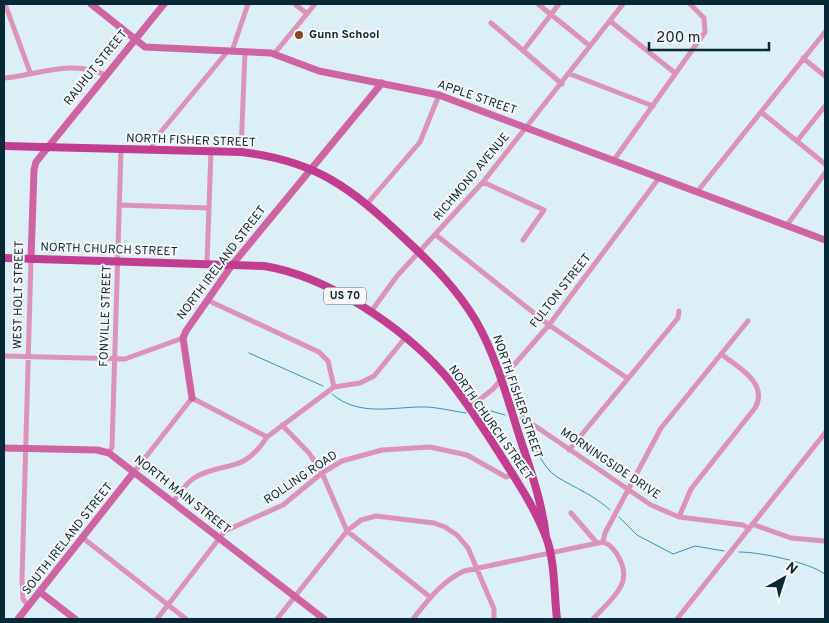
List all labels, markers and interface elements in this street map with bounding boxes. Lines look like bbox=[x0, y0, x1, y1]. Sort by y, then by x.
scale bar bbox=[649, 20, 769, 52]
street label: RAUHUT STREET bbox=[61, 27, 131, 109]
place label: Gunn School bbox=[309, 27, 380, 43]
marker: Gunn School bbox=[293, 29, 305, 41]
text: 200 m bbox=[656, 29, 701, 48]
street label: APPLE STREET bbox=[435, 77, 519, 119]
street label: RICHMOND AVENUE bbox=[430, 130, 514, 224]
street label: NORTH FISHER STREET bbox=[126, 131, 256, 151]
street label: NORTH IRELAND STREET bbox=[174, 203, 270, 323]
street label: NORTH CHURCH STREET bbox=[40, 240, 178, 260]
street label: WEST HOLT STREET bbox=[10, 241, 28, 349]
street label: FULTON STREET bbox=[527, 250, 595, 332]
street label: FONVILLE STREET bbox=[96, 265, 116, 367]
road number: US 70 bbox=[324, 288, 366, 304]
street label: NORTH FISHER STREET bbox=[488, 333, 546, 461]
street label: NORTH CHURCH STREET bbox=[444, 362, 536, 484]
street label: MORNINGSIDE DRIVE bbox=[557, 424, 663, 504]
street label: ROLLING ROAD bbox=[261, 448, 341, 508]
street label: NORTH MAIN STREET bbox=[130, 452, 234, 538]
street label: SOUTH IRELAND STREET bbox=[19, 480, 117, 598]
north arrow bbox=[759, 553, 809, 603]
text: N bbox=[782, 559, 800, 579]

